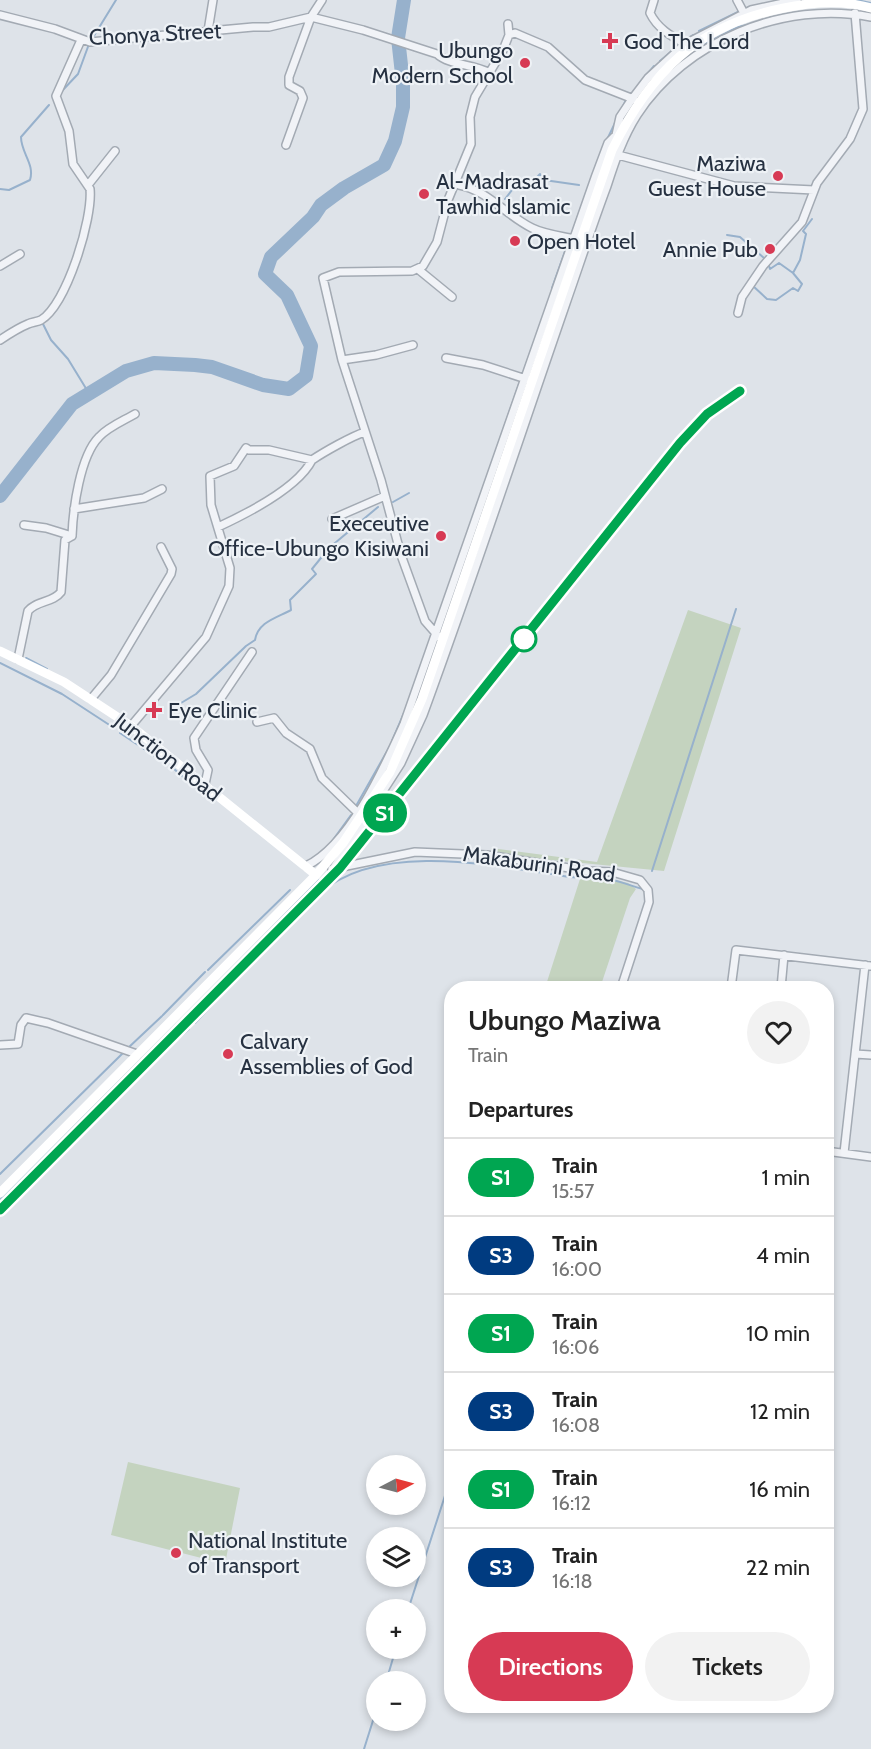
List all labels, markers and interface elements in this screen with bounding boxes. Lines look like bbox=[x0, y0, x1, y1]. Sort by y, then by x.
street label: Chonya Street bbox=[88, 17, 222, 51]
place label: God The Lord bbox=[624, 28, 749, 55]
marker: God The Lord bbox=[601, 32, 619, 50]
place label: Ubungo Modern School bbox=[371, 37, 514, 89]
marker: Ubungo Modern School bbox=[518, 56, 532, 70]
place label: Maziwa Guest House bbox=[648, 150, 766, 202]
place label: Al-Madrasat Tawhid Islamic bbox=[436, 168, 571, 220]
marker: Maziwa Guest House bbox=[771, 169, 785, 183]
marker: Al-Madrasat Tawhid Islamic bbox=[417, 187, 431, 201]
place label: Open Hotel bbox=[527, 228, 636, 255]
marker: Open Hotel bbox=[508, 234, 522, 248]
place label: Annie Pub bbox=[663, 236, 758, 263]
marker: Annie Pub bbox=[763, 242, 777, 256]
place label: Execeutive Office-Ubungo Kisiwani bbox=[208, 510, 429, 562]
marker: Execeutive Office-Ubungo Kisiwani bbox=[434, 529, 448, 543]
unlabelled marker bbox=[511, 626, 537, 652]
place label: Eye Clinic bbox=[168, 697, 257, 724]
marker: Eye Clinic bbox=[145, 701, 163, 719]
street label: Junction Road bbox=[108, 706, 227, 807]
line badge: S1 bbox=[358, 794, 412, 832]
text: S1 bbox=[375, 801, 395, 826]
street label: Makaburini Road bbox=[461, 840, 617, 888]
button: heart bbox=[747, 1001, 810, 1064]
text: Ubungo Maziwa bbox=[468, 1003, 661, 1037]
place label: Calvary Assemblies of God bbox=[240, 1028, 413, 1080]
text: Train bbox=[468, 1043, 508, 1067]
marker: Calvary Assemblies of God bbox=[221, 1047, 235, 1061]
text: Departures bbox=[468, 1096, 573, 1123]
text: Train bbox=[552, 1152, 598, 1179]
text: 1 min bbox=[762, 1164, 810, 1191]
text: S1 bbox=[491, 1165, 511, 1190]
text: 15:57 bbox=[552, 1179, 594, 1203]
text: Train bbox=[552, 1230, 598, 1257]
text: 4 min bbox=[756, 1242, 810, 1269]
text: S3 bbox=[489, 1243, 513, 1268]
text: 16:00 bbox=[552, 1257, 602, 1281]
text: Train bbox=[552, 1308, 598, 1335]
text: 10 min bbox=[746, 1320, 810, 1347]
text: S1 bbox=[491, 1321, 511, 1346]
text: 16:06 bbox=[552, 1335, 599, 1359]
text: Train bbox=[552, 1386, 598, 1413]
text: 12 min bbox=[750, 1398, 810, 1425]
text: S3 bbox=[489, 1399, 513, 1424]
text: 16:08 bbox=[552, 1413, 600, 1437]
north arrow bbox=[366, 1455, 426, 1515]
map controls bbox=[366, 1455, 426, 1731]
text: Train bbox=[552, 1464, 598, 1491]
text: 16 min bbox=[749, 1476, 810, 1503]
text: S1 bbox=[491, 1477, 511, 1502]
text: 16:12 bbox=[552, 1491, 591, 1515]
place label: National Institute of Transport bbox=[188, 1527, 347, 1579]
button: layers bbox=[366, 1527, 426, 1587]
text: Train bbox=[552, 1542, 598, 1569]
marker: National Institute of Transport bbox=[169, 1546, 183, 1560]
text: 22 min bbox=[746, 1554, 810, 1581]
text: S3 bbox=[489, 1555, 513, 1580]
text: 16:18 bbox=[552, 1569, 593, 1593]
button: + bbox=[366, 1599, 426, 1659]
button: Directions bbox=[468, 1632, 633, 1701]
button: Tickets bbox=[645, 1632, 810, 1701]
button: − bbox=[366, 1671, 426, 1731]

